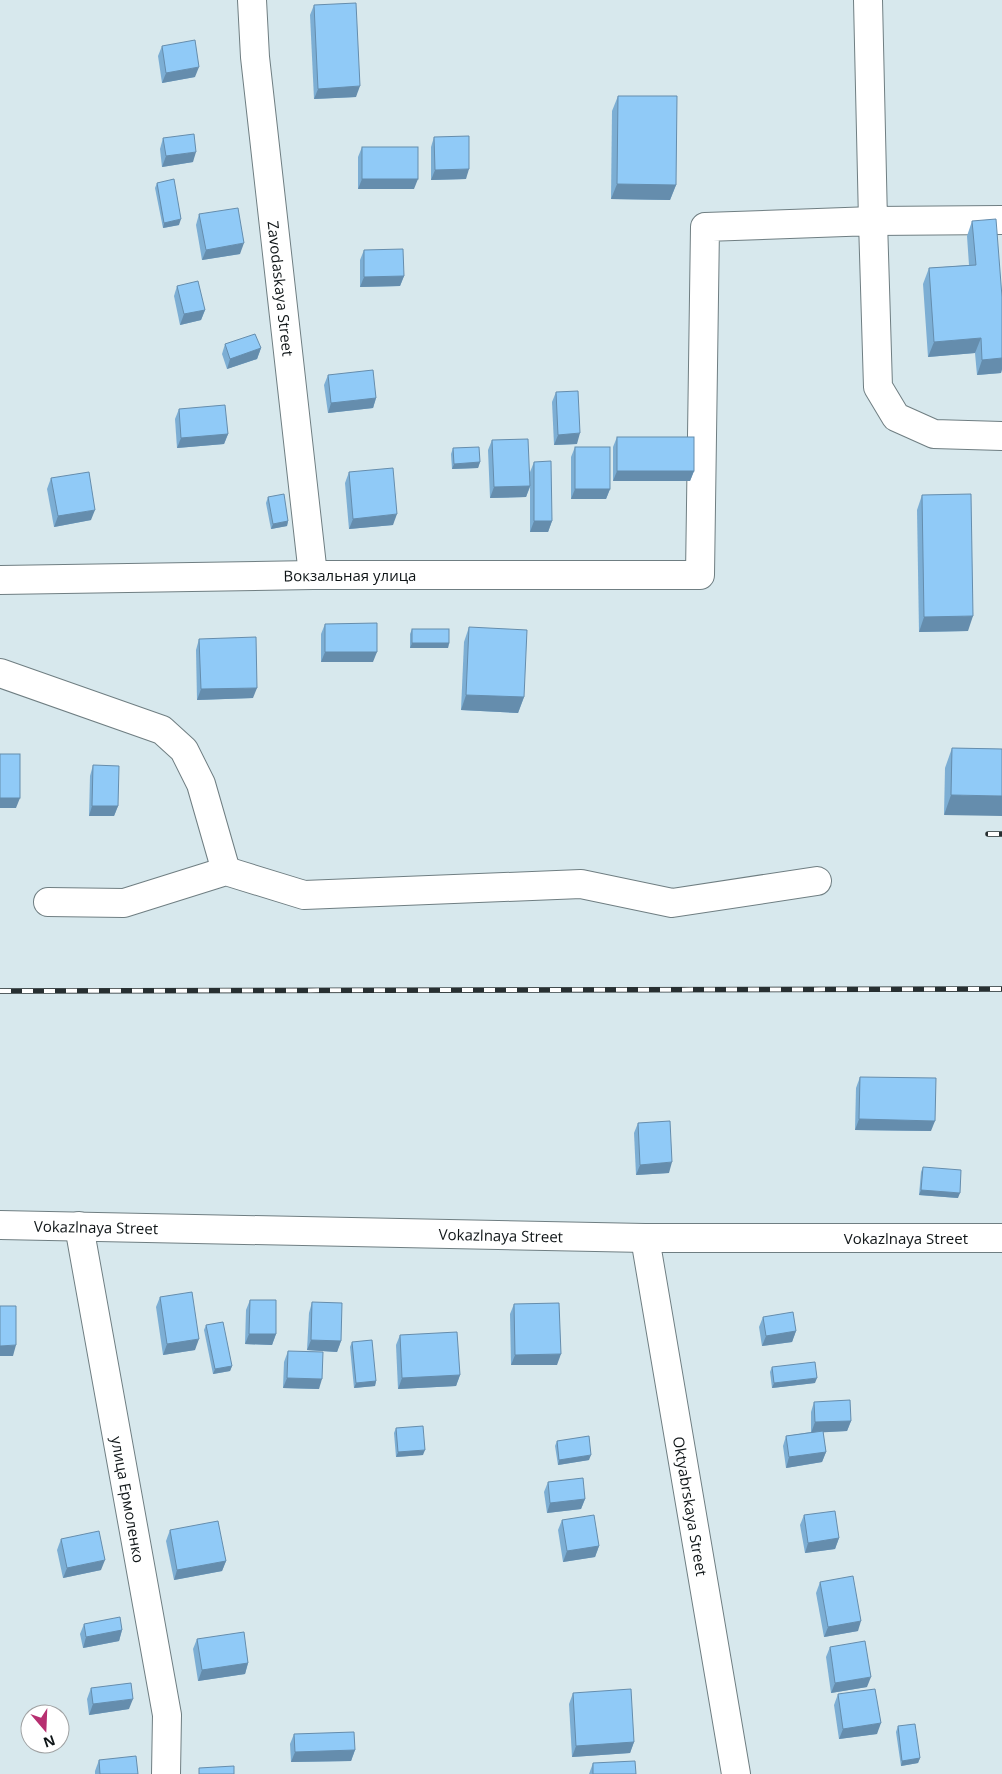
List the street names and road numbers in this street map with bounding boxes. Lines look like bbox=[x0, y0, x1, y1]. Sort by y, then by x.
street label: Zavodaskaya Street bbox=[263, 220, 298, 357]
street label: Вокзальная улица bbox=[283, 565, 416, 585]
street label: Vokazlnaya Street bbox=[34, 1216, 158, 1238]
street label: Vokazlnaya Street bbox=[439, 1224, 563, 1246]
street label: Vokazlnaya Street bbox=[844, 1228, 968, 1248]
street label: улица Ермоленко bbox=[107, 1435, 149, 1564]
street label: Oktyabrskaya Street bbox=[669, 1435, 712, 1577]

